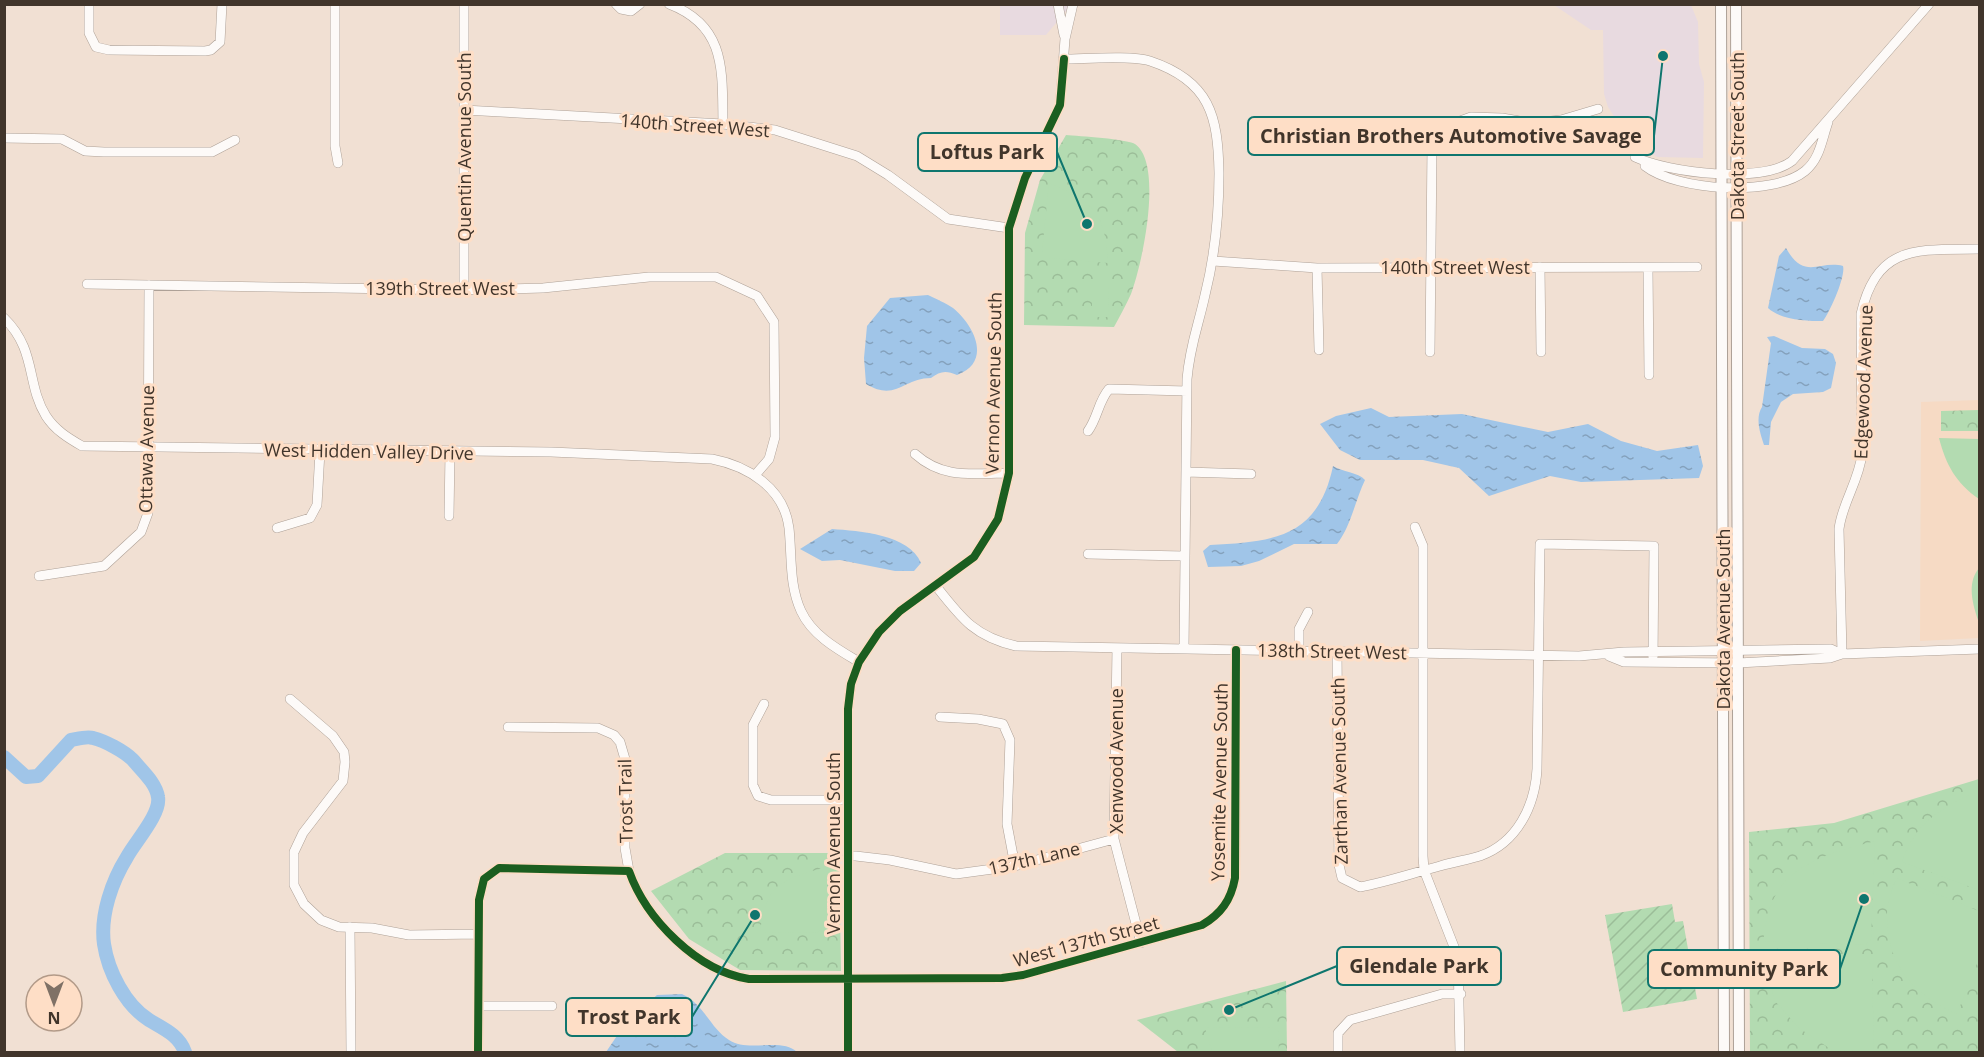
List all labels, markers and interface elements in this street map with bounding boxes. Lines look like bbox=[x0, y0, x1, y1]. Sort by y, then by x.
street label: Quentin Avenue South bbox=[452, 52, 476, 242]
street label: Dakota Street South bbox=[1725, 52, 1749, 220]
street label: 140th Street West bbox=[620, 108, 770, 142]
callout: Christian Brothers Automotive Savage bbox=[1248, 117, 1654, 155]
text: Christian Brothers Automotive Savage bbox=[1260, 122, 1642, 149]
callout: Loftus Park bbox=[918, 133, 1057, 171]
text: Loftus Park bbox=[930, 138, 1045, 165]
street label: 140th Street West bbox=[1380, 255, 1530, 279]
street label: 139th Street West bbox=[365, 276, 515, 300]
street label: Vernon Avenue South bbox=[979, 292, 1007, 474]
street label: Edgewood Avenue bbox=[1848, 304, 1878, 460]
street label: Ottawa Avenue bbox=[133, 385, 159, 513]
street label: West Hidden Valley Drive bbox=[264, 437, 474, 465]
street label: Dakota Avenue South bbox=[1711, 529, 1735, 709]
street label: 138th Street West bbox=[1257, 638, 1407, 664]
street label: Zarthan Avenue South bbox=[1325, 677, 1353, 865]
street label: Yosemite Avenue South bbox=[1205, 683, 1233, 881]
street label: Xenwood Avenue bbox=[1104, 688, 1128, 834]
street label: Vernon Avenue South bbox=[821, 752, 845, 934]
street label: Trost Trail bbox=[612, 759, 638, 843]
street label: 137th Lane bbox=[986, 836, 1082, 880]
street label: West 137th Street bbox=[1011, 910, 1161, 972]
callout: Glendale Park bbox=[1337, 947, 1501, 985]
callout: Community Park bbox=[1648, 950, 1840, 988]
text: Glendale Park bbox=[1349, 952, 1489, 979]
text: Community Park bbox=[1660, 955, 1829, 982]
north arrow bbox=[24, 973, 84, 1033]
callout: Trost Park bbox=[566, 998, 692, 1036]
text: Trost Park bbox=[578, 1003, 681, 1030]
text: N bbox=[47, 1007, 61, 1029]

